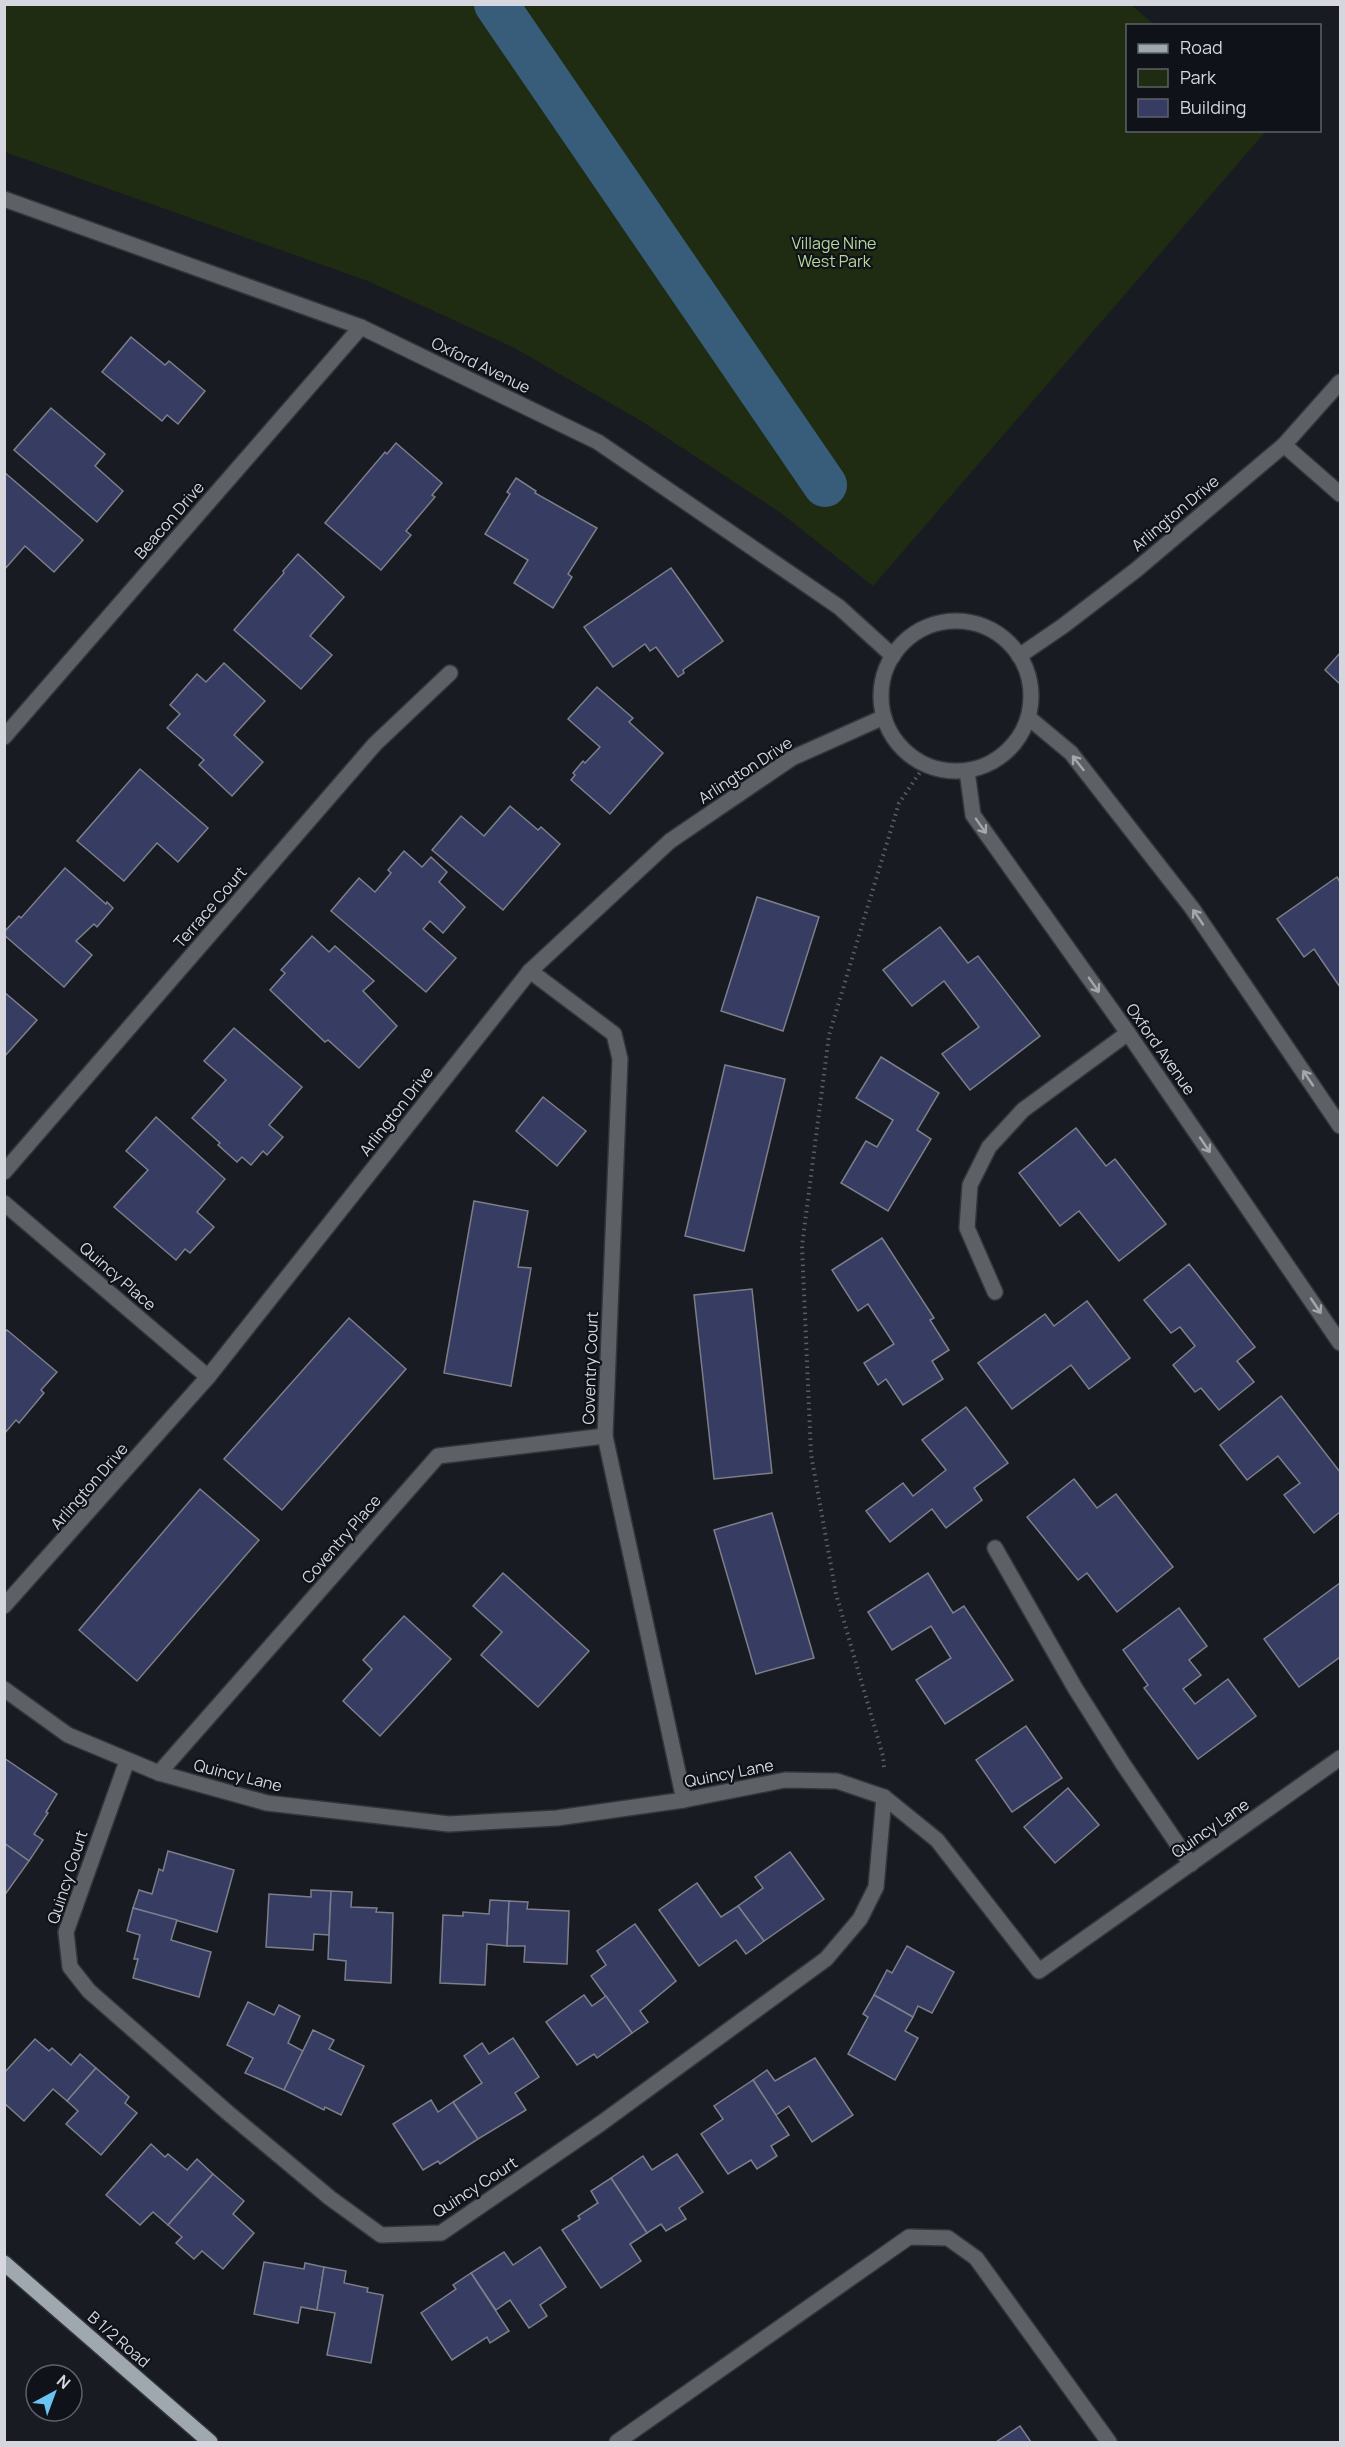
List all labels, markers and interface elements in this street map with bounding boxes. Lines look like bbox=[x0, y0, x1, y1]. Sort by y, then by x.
legend bbox=[1126, 24, 1321, 132]
text: Road bbox=[1180, 35, 1223, 59]
text: Park bbox=[1180, 65, 1217, 89]
text: Building bbox=[1180, 95, 1246, 119]
park label: Village Nine West Park bbox=[792, 232, 876, 272]
street label: Oxford Avenue bbox=[428, 332, 534, 398]
street label: Arlington Drive bbox=[1127, 470, 1223, 556]
street label: Beacon Drive bbox=[129, 477, 209, 563]
street label: Arlington Drive bbox=[694, 731, 796, 809]
one-way arrow bbox=[1072, 755, 1085, 771]
one-way arrow bbox=[975, 818, 987, 834]
street label: Terrace Court bbox=[168, 861, 252, 953]
one-way arrow bbox=[1192, 909, 1204, 925]
one-way arrow bbox=[1088, 977, 1100, 993]
street label: Oxford Avenue bbox=[1121, 999, 1201, 1099]
street label: Arlington Drive bbox=[354, 1062, 438, 1160]
one-way arrow bbox=[1301, 1069, 1314, 1086]
one-way arrow bbox=[1199, 1137, 1211, 1153]
street label: Quincy Place bbox=[75, 1237, 161, 1315]
one-way arrow bbox=[1309, 1298, 1322, 1315]
street label: Coventry Court bbox=[577, 1311, 603, 1425]
street label: Arlington Drive bbox=[45, 1438, 133, 1534]
street label: Coventry Place bbox=[296, 1490, 386, 1588]
street label: Quincy Lane bbox=[192, 1753, 284, 1797]
street label: Quincy Lane bbox=[683, 1754, 775, 1792]
street label: Quincy Lane bbox=[1167, 1793, 1253, 1863]
street label: Quincy Court bbox=[42, 1827, 92, 1927]
street label: Quincy Court bbox=[428, 2151, 522, 2223]
street label: B 1/2 Road bbox=[83, 2306, 155, 2372]
north arrow bbox=[24, 2363, 84, 2423]
text: N bbox=[52, 2370, 75, 2394]

